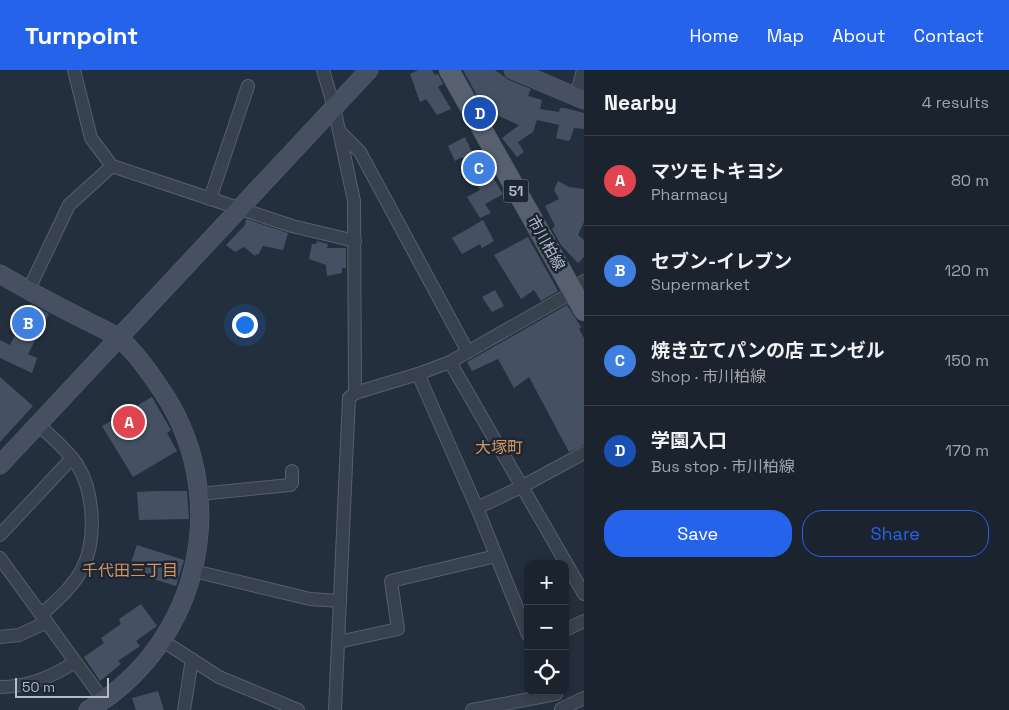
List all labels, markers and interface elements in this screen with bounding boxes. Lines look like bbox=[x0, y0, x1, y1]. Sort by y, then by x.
text: Turnpoint bbox=[25, 20, 138, 51]
text: Home bbox=[690, 24, 739, 47]
text: Map bbox=[767, 24, 804, 47]
text: About bbox=[832, 24, 886, 47]
text: Contact bbox=[914, 24, 984, 47]
text: Nearby bbox=[604, 89, 677, 116]
text: 4 results bbox=[922, 92, 989, 113]
pin: D bbox=[464, 94, 496, 132]
pin: C bbox=[463, 149, 495, 187]
text: マツモトキヨシ bbox=[651, 159, 784, 184]
text: A bbox=[615, 170, 625, 191]
text: 80 m bbox=[951, 170, 989, 191]
road number: 51 bbox=[504, 180, 528, 202]
text: Pharmacy bbox=[651, 184, 728, 205]
street label: 市川柏線 bbox=[524, 212, 569, 274]
text: セブン-イレブン bbox=[651, 249, 792, 274]
text: B bbox=[615, 260, 625, 281]
text: 120 m bbox=[945, 260, 989, 281]
text: Supermarket bbox=[651, 274, 750, 295]
pin: B bbox=[12, 304, 44, 342]
your location bbox=[232, 312, 258, 338]
text: 焼き立てパンの店 エンゼル bbox=[651, 338, 885, 363]
text: C bbox=[615, 350, 625, 371]
text: 150 m bbox=[945, 350, 989, 371]
text: Shop · 市川柏線 bbox=[651, 366, 766, 387]
pin: A bbox=[113, 403, 145, 441]
text: 学園入口 bbox=[651, 428, 727, 453]
district label: 大塚町 bbox=[475, 437, 523, 458]
text: D bbox=[615, 440, 625, 461]
text: 170 m bbox=[945, 440, 989, 461]
text: Bus stop · 市川柏線 bbox=[651, 456, 795, 477]
button: Save bbox=[604, 510, 792, 557]
button: Share bbox=[802, 510, 989, 557]
district label: 千代田三丁目 bbox=[82, 560, 178, 581]
map controls bbox=[524, 560, 569, 695]
button: + bbox=[524, 560, 569, 605]
button: − bbox=[524, 605, 569, 650]
button: locate bbox=[524, 650, 569, 695]
scale bar bbox=[15, 675, 109, 698]
text: 50 m bbox=[22, 678, 55, 696]

